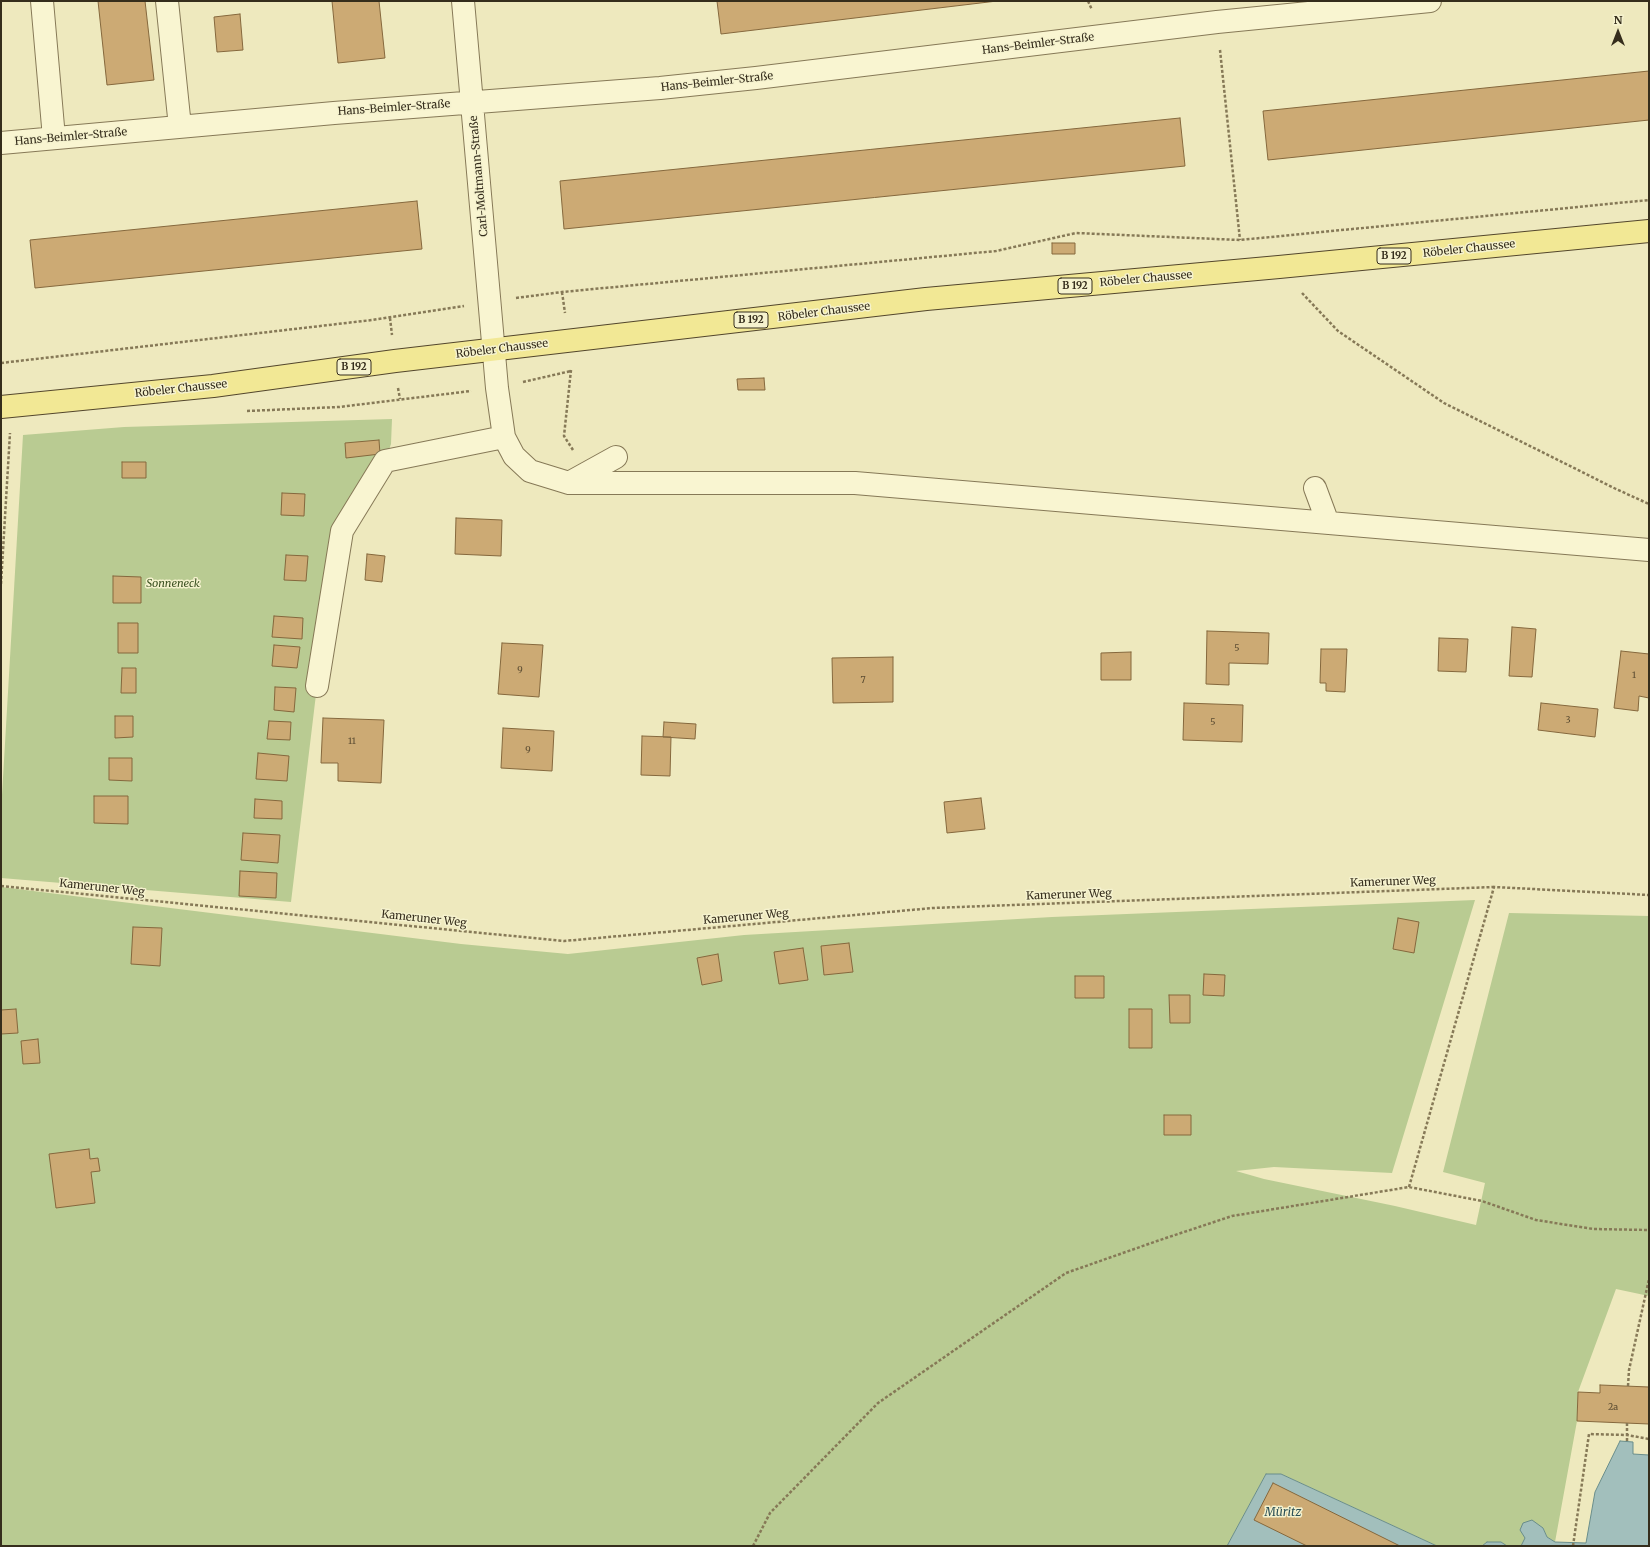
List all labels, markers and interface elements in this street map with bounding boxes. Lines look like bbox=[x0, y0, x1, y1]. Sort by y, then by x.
north arrow bbox=[1598, 12, 1638, 52]
text: N bbox=[1614, 13, 1622, 27]
street label: Hans-Beimler-Straße bbox=[981, 31, 1095, 57]
street label: Hans-Beimler-Straße bbox=[660, 70, 774, 94]
street label: Hans-Beimler-Straße bbox=[337, 97, 451, 119]
street label: Carl-Moltmann-Straße bbox=[467, 115, 491, 237]
street label: Hans-Beimler-Straße bbox=[14, 126, 128, 148]
street label: Röbeler Chaussee bbox=[1422, 238, 1516, 260]
road number: B 192 bbox=[1377, 248, 1411, 264]
street label: Röbeler Chaussee bbox=[1099, 268, 1193, 290]
road number: B 192 bbox=[1058, 278, 1092, 294]
street label: Röbeler Chaussee bbox=[777, 300, 871, 324]
road number: B 192 bbox=[734, 312, 768, 328]
street label: Röbeler Chaussee bbox=[455, 337, 549, 361]
road number: B 192 bbox=[337, 359, 371, 375]
street label: Röbeler Chaussee bbox=[134, 378, 228, 400]
park label: Sonneneck bbox=[146, 577, 200, 591]
house number: 5 bbox=[1234, 643, 1240, 653]
house number: 9 bbox=[517, 665, 523, 675]
house number: 1 bbox=[1632, 670, 1636, 680]
house number: 7 bbox=[860, 675, 866, 685]
house number: 3 bbox=[1565, 715, 1571, 725]
house number: 5 bbox=[1210, 717, 1216, 727]
house number: 11 bbox=[348, 736, 356, 746]
house number: 9 bbox=[525, 745, 531, 755]
street label: Kameruner Weg bbox=[1350, 874, 1436, 890]
street label: Kameruner Weg bbox=[59, 877, 145, 899]
street label: Kameruner Weg bbox=[1026, 887, 1112, 903]
street label: Kameruner Weg bbox=[703, 907, 789, 927]
street label: Kameruner Weg bbox=[381, 908, 467, 930]
house number: 2a bbox=[1608, 1402, 1618, 1412]
water label: Müritz bbox=[1265, 1506, 1301, 1520]

